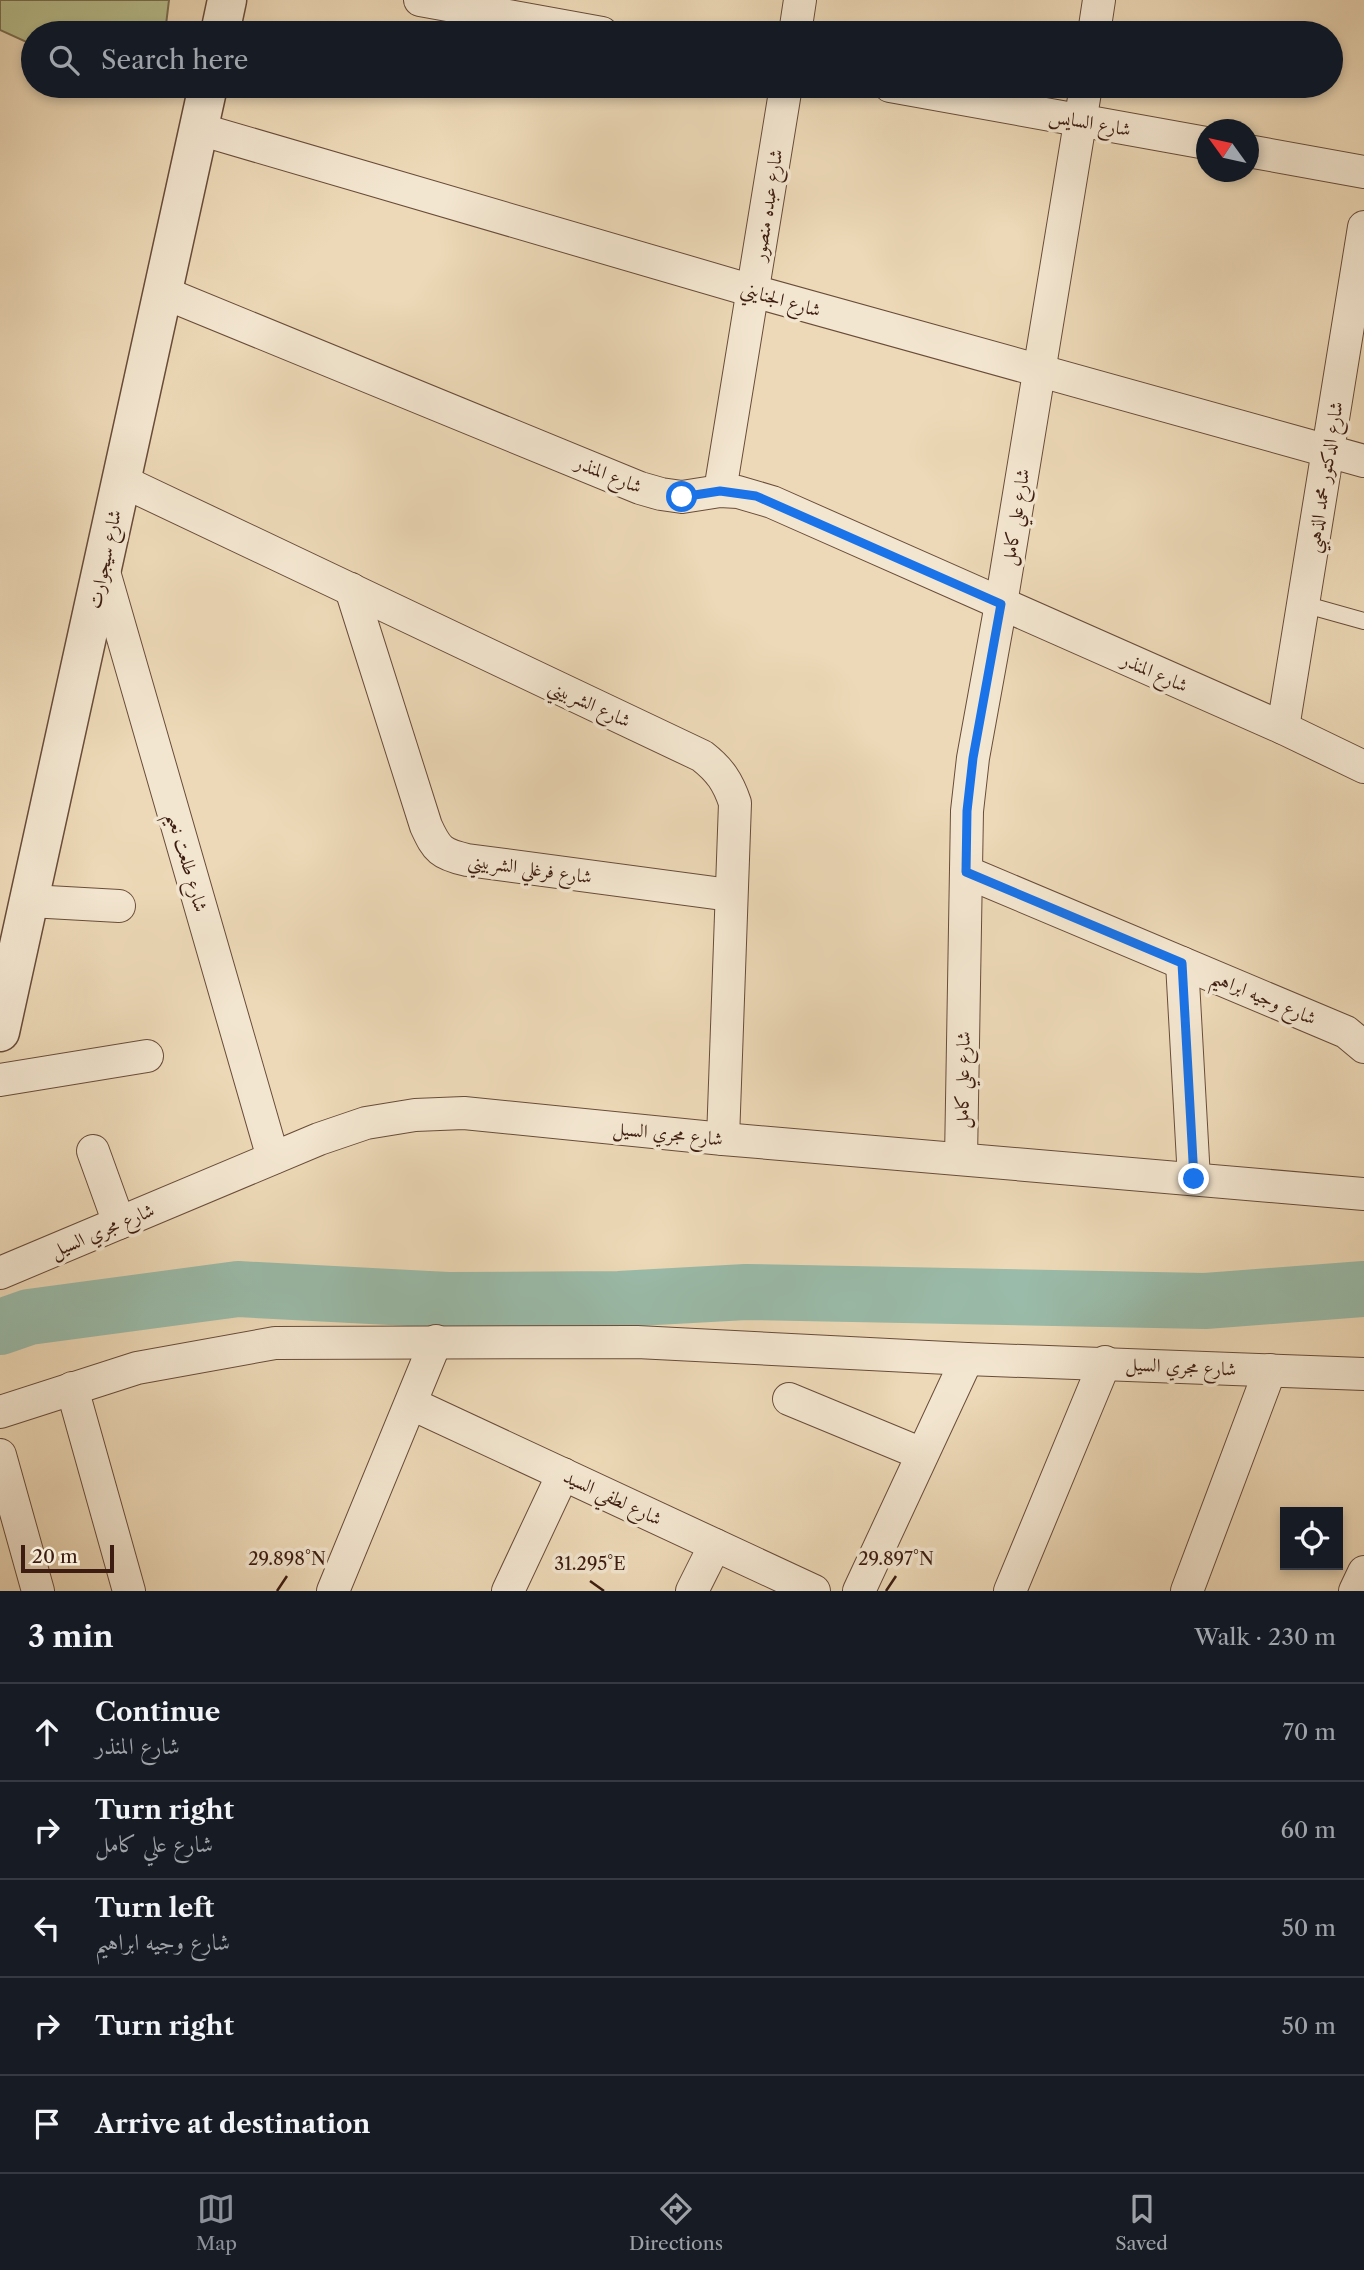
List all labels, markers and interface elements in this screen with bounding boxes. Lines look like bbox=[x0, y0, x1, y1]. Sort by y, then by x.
search box bbox=[21, 21, 1343, 98]
icon: search bbox=[45, 41, 83, 79]
text: Search here bbox=[101, 44, 248, 76]
street label: شارع السايس bbox=[1046, 104, 1133, 145]
north arrow bbox=[1196, 119, 1259, 182]
street label: شارع عبده منصور bbox=[747, 148, 792, 265]
street label: شارع الجنايني bbox=[736, 277, 824, 328]
street label: شارع الدكتور محمد الذهبي bbox=[1301, 400, 1355, 556]
street label: شارع المنذر bbox=[569, 450, 646, 502]
street label: شارع علي كامل bbox=[997, 467, 1041, 568]
route start bbox=[666, 481, 697, 512]
street label: شارع سيجوارت bbox=[83, 507, 130, 612]
street label: شارع المنذر bbox=[1115, 647, 1191, 701]
street label: شارع الشربيني bbox=[542, 674, 634, 739]
street label: شارع طلعت نعيم bbox=[155, 810, 213, 917]
street label: شارع فرغلي الشربيني bbox=[466, 848, 593, 896]
street label: شارع وجيه ابراهيم bbox=[1205, 965, 1320, 1037]
street label: شارع علي كامل bbox=[950, 1031, 982, 1129]
street label: شارع مجري السيل bbox=[611, 1116, 724, 1155]
route end bbox=[1178, 1163, 1209, 1194]
street label: شارع مجري السيل bbox=[47, 1198, 159, 1266]
street label: شارع مجري السيل bbox=[1125, 1352, 1237, 1385]
street label: شارع لطفي السيد bbox=[557, 1465, 666, 1537]
map controls bbox=[1280, 1507, 1343, 1570]
button: locate bbox=[1280, 1507, 1343, 1570]
scale bar bbox=[21, 1542, 114, 1574]
text: 20 m bbox=[32, 1545, 78, 1568]
text: 29.898°N bbox=[248, 1548, 326, 1570]
text: 29.897°N bbox=[858, 1548, 934, 1570]
text: 31.295°E bbox=[554, 1553, 626, 1575]
text: 3 min bbox=[28, 1618, 114, 1655]
text: Walk · 230 m bbox=[1194, 1623, 1336, 1651]
text: Continue bbox=[95, 1696, 220, 1728]
icon: ahead bbox=[28, 1713, 66, 1751]
text: 70 m bbox=[1283, 1718, 1336, 1746]
text: شارع المنذر bbox=[95, 1732, 180, 1760]
text: Turn right bbox=[95, 1794, 234, 1826]
icon: right bbox=[28, 1811, 66, 1849]
text: 60 m bbox=[1280, 1816, 1336, 1844]
text: شارع علي كامل bbox=[95, 1830, 213, 1858]
text: Turn left bbox=[95, 1892, 214, 1924]
icon: left bbox=[28, 1909, 66, 1947]
text: 50 m bbox=[1281, 1914, 1336, 1942]
text: شارع وجيه ابراهيم bbox=[95, 1928, 230, 1956]
icon: right bbox=[28, 2007, 66, 2045]
text: Turn right bbox=[95, 2010, 234, 2042]
text: 50 m bbox=[1281, 2012, 1336, 2040]
icon: arrive bbox=[28, 2105, 66, 2143]
text: Arrive at destination bbox=[95, 2108, 370, 2140]
tab: Map bbox=[196, 2190, 237, 2255]
tab: Directions bbox=[629, 2190, 723, 2255]
tab: Saved bbox=[1115, 2190, 1168, 2255]

